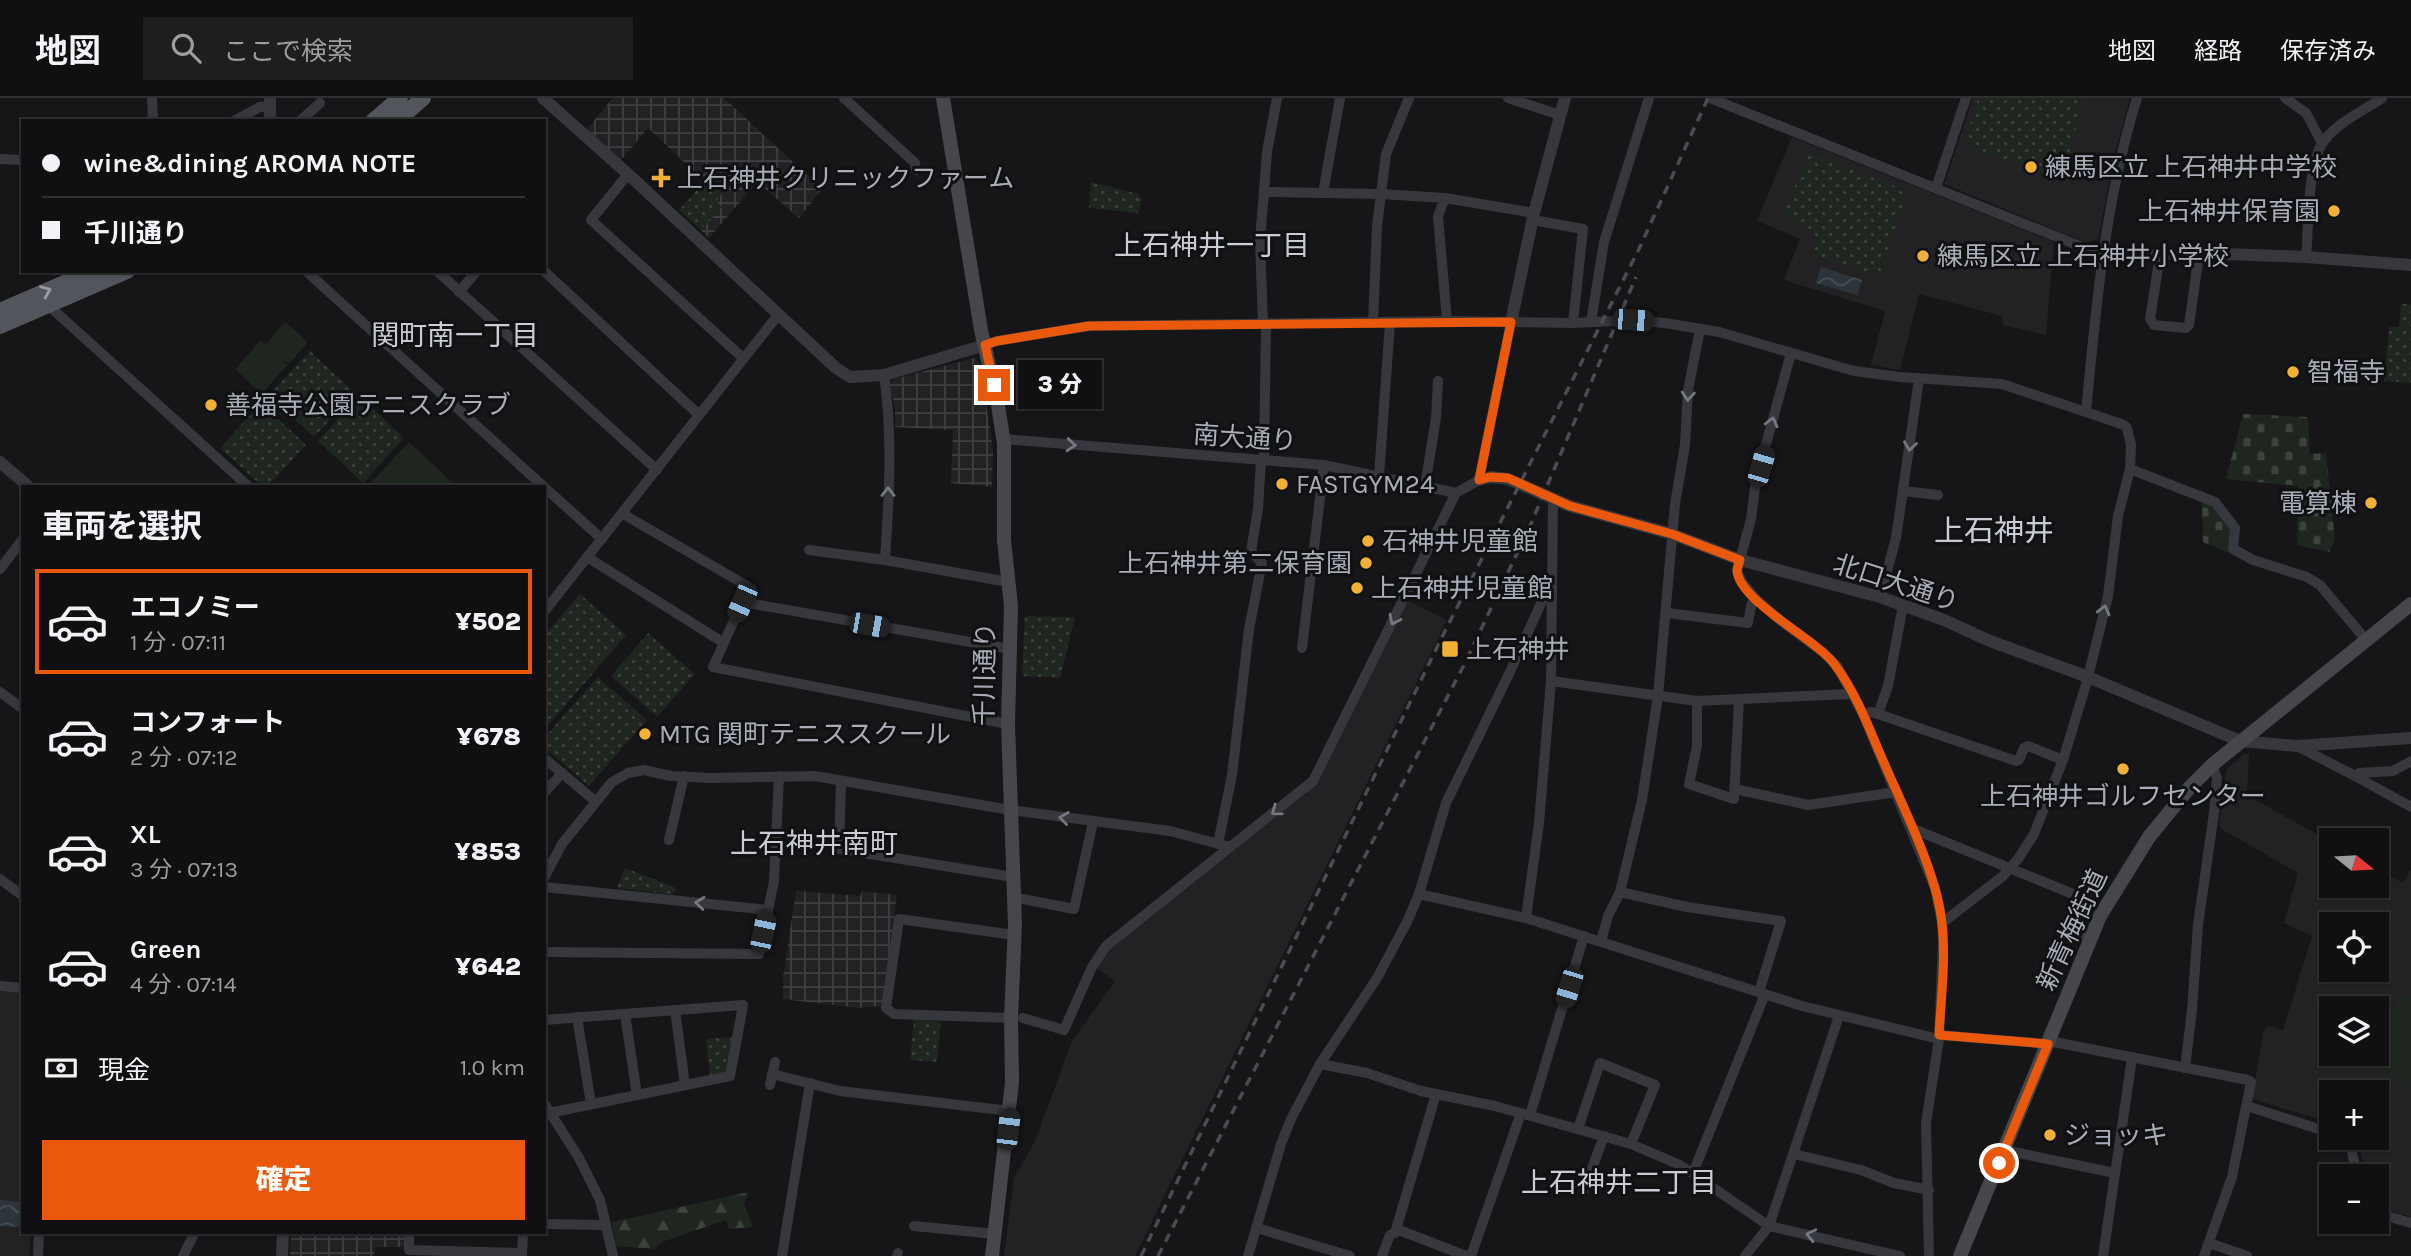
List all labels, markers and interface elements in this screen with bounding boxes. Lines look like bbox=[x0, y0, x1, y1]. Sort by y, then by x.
search box bbox=[143, 17, 633, 80]
icon: search bbox=[167, 29, 205, 67]
text: 地図 bbox=[35, 32, 101, 70]
text: ここで検索 bbox=[223, 36, 353, 67]
text: 地図 bbox=[2108, 37, 2156, 65]
text: 経路 bbox=[2194, 37, 2242, 65]
text: 保存済み bbox=[2280, 37, 2376, 65]
text: wine&dining AROMA NOTE bbox=[84, 148, 416, 179]
place label: 練馬区立 上石神井中学校 bbox=[2045, 152, 2337, 183]
marker: 練馬区立 上石神井中学校 bbox=[2023, 159, 2039, 175]
place label: 上石神井クリニックファーム bbox=[677, 163, 1014, 194]
marker: 上石神井クリニックファーム bbox=[651, 168, 671, 188]
place label: 上石神井保育園 bbox=[2138, 196, 2320, 227]
marker: 上石神井保育園 bbox=[2326, 203, 2342, 219]
text: 千川通り bbox=[84, 218, 188, 249]
district label: 上石神井一丁目 bbox=[1114, 229, 1310, 262]
place label: 練馬区立 上石神井小学校 bbox=[1937, 241, 2229, 272]
marker: 練馬区立 上石神井小学校 bbox=[1915, 248, 1931, 264]
one-way arrow bbox=[39, 285, 51, 299]
car bbox=[1612, 308, 1655, 332]
district label: 関町南一丁目 bbox=[371, 319, 539, 352]
place label: 智福寺 bbox=[2307, 357, 2385, 388]
callout: 3 分 bbox=[1018, 360, 1102, 410]
marker: 智福寺 bbox=[2285, 364, 2301, 380]
route end bbox=[978, 369, 1010, 401]
text: 3 分 bbox=[1038, 371, 1082, 398]
place label: 善福寺公園テニスクラブ bbox=[225, 390, 511, 421]
one-way arrow bbox=[1681, 391, 1696, 402]
marker: 善福寺公園テニスクラブ bbox=[203, 397, 219, 413]
one-way arrow bbox=[1764, 417, 1778, 429]
street label: 南大通り bbox=[1192, 419, 1298, 457]
one-way arrow bbox=[1065, 437, 1077, 452]
one-way arrow bbox=[1902, 440, 1917, 452]
car bbox=[1746, 443, 1777, 489]
place label: FASTGYM24 bbox=[1296, 469, 1434, 500]
marker: FASTGYM24 bbox=[1274, 476, 1290, 492]
one-way arrow bbox=[880, 487, 896, 497]
place label: 電算棟 bbox=[2279, 488, 2357, 519]
marker: 電算棟 bbox=[2363, 495, 2379, 511]
text: 車両を選択 bbox=[42, 508, 202, 545]
district label: 上石神井 bbox=[1934, 513, 2054, 549]
place label: 石神井児童館 bbox=[1382, 526, 1538, 557]
marker: 石神井児童館 bbox=[1360, 533, 1376, 549]
place label: 上石神井第二保育園 bbox=[1118, 548, 1352, 579]
street label: 北口大通り bbox=[1829, 548, 1963, 618]
marker: 上石神井第二保育園 bbox=[1358, 555, 1374, 571]
place label: 上石神井児童館 bbox=[1371, 573, 1553, 604]
car bbox=[724, 579, 761, 625]
marker: 上石神井児童館 bbox=[1349, 580, 1365, 596]
icon: car bbox=[46, 590, 109, 653]
text: エコノミー bbox=[130, 592, 260, 623]
one-way arrow bbox=[2096, 604, 2110, 616]
text: ¥502 bbox=[455, 606, 521, 637]
car bbox=[847, 611, 892, 639]
one-way arrow bbox=[1388, 613, 1402, 625]
street label: 千川通り bbox=[969, 622, 1001, 726]
text: 1 分 · 07:11 bbox=[130, 629, 226, 656]
place label: 上石神井 bbox=[1466, 634, 1570, 665]
marker: 上石神井 bbox=[1440, 639, 1460, 659]
icon: car bbox=[46, 705, 109, 768]
text: コンフォート bbox=[130, 707, 285, 738]
place label: MTG 関町テニススクール bbox=[659, 719, 951, 750]
text: ¥678 bbox=[457, 721, 521, 752]
marker: MTG 関町テニススクール bbox=[637, 726, 653, 742]
text: 2 分 · 07:12 bbox=[130, 744, 238, 771]
marker: 上石神井ゴルフセンター bbox=[2115, 761, 2131, 777]
place label: 上石神井ゴルフセンター bbox=[1980, 781, 2266, 812]
one-way arrow bbox=[1272, 803, 1284, 815]
one-way arrow bbox=[1058, 810, 1070, 825]
text: XL bbox=[130, 819, 161, 850]
icon: car bbox=[46, 820, 109, 883]
district label: 上石神井南町 bbox=[730, 827, 898, 860]
north arrow bbox=[2319, 828, 2389, 898]
map controls bbox=[2319, 828, 2389, 1234]
text: ¥853 bbox=[454, 836, 521, 867]
text: 3 分 · 07:13 bbox=[130, 856, 238, 883]
street label: 新青梅街道 bbox=[2030, 865, 2114, 995]
one-way arrow bbox=[694, 896, 705, 911]
car bbox=[749, 909, 778, 955]
button: locate bbox=[2319, 912, 2389, 982]
text: Green bbox=[130, 934, 202, 965]
icon: car bbox=[46, 935, 109, 998]
text: ¥642 bbox=[455, 951, 521, 982]
car bbox=[1553, 964, 1586, 1010]
text: 4 分 · 07:14 bbox=[130, 971, 237, 998]
button: layers bbox=[2319, 996, 2389, 1066]
icon: cash bbox=[42, 1049, 80, 1087]
text: 1.0 km bbox=[460, 1054, 525, 1081]
text: 現金 bbox=[98, 1055, 150, 1086]
button: + bbox=[2319, 1080, 2389, 1150]
car bbox=[996, 1107, 1021, 1151]
place label: ジョッキ bbox=[2064, 1120, 2168, 1151]
marker: ジョッキ bbox=[2042, 1127, 2058, 1143]
button: 確定 bbox=[42, 1140, 525, 1220]
route start bbox=[1983, 1147, 2015, 1179]
button: − bbox=[2319, 1164, 2389, 1234]
district label: 上石神井二丁目 bbox=[1521, 1166, 1717, 1199]
one-way arrow bbox=[1805, 1229, 1817, 1244]

